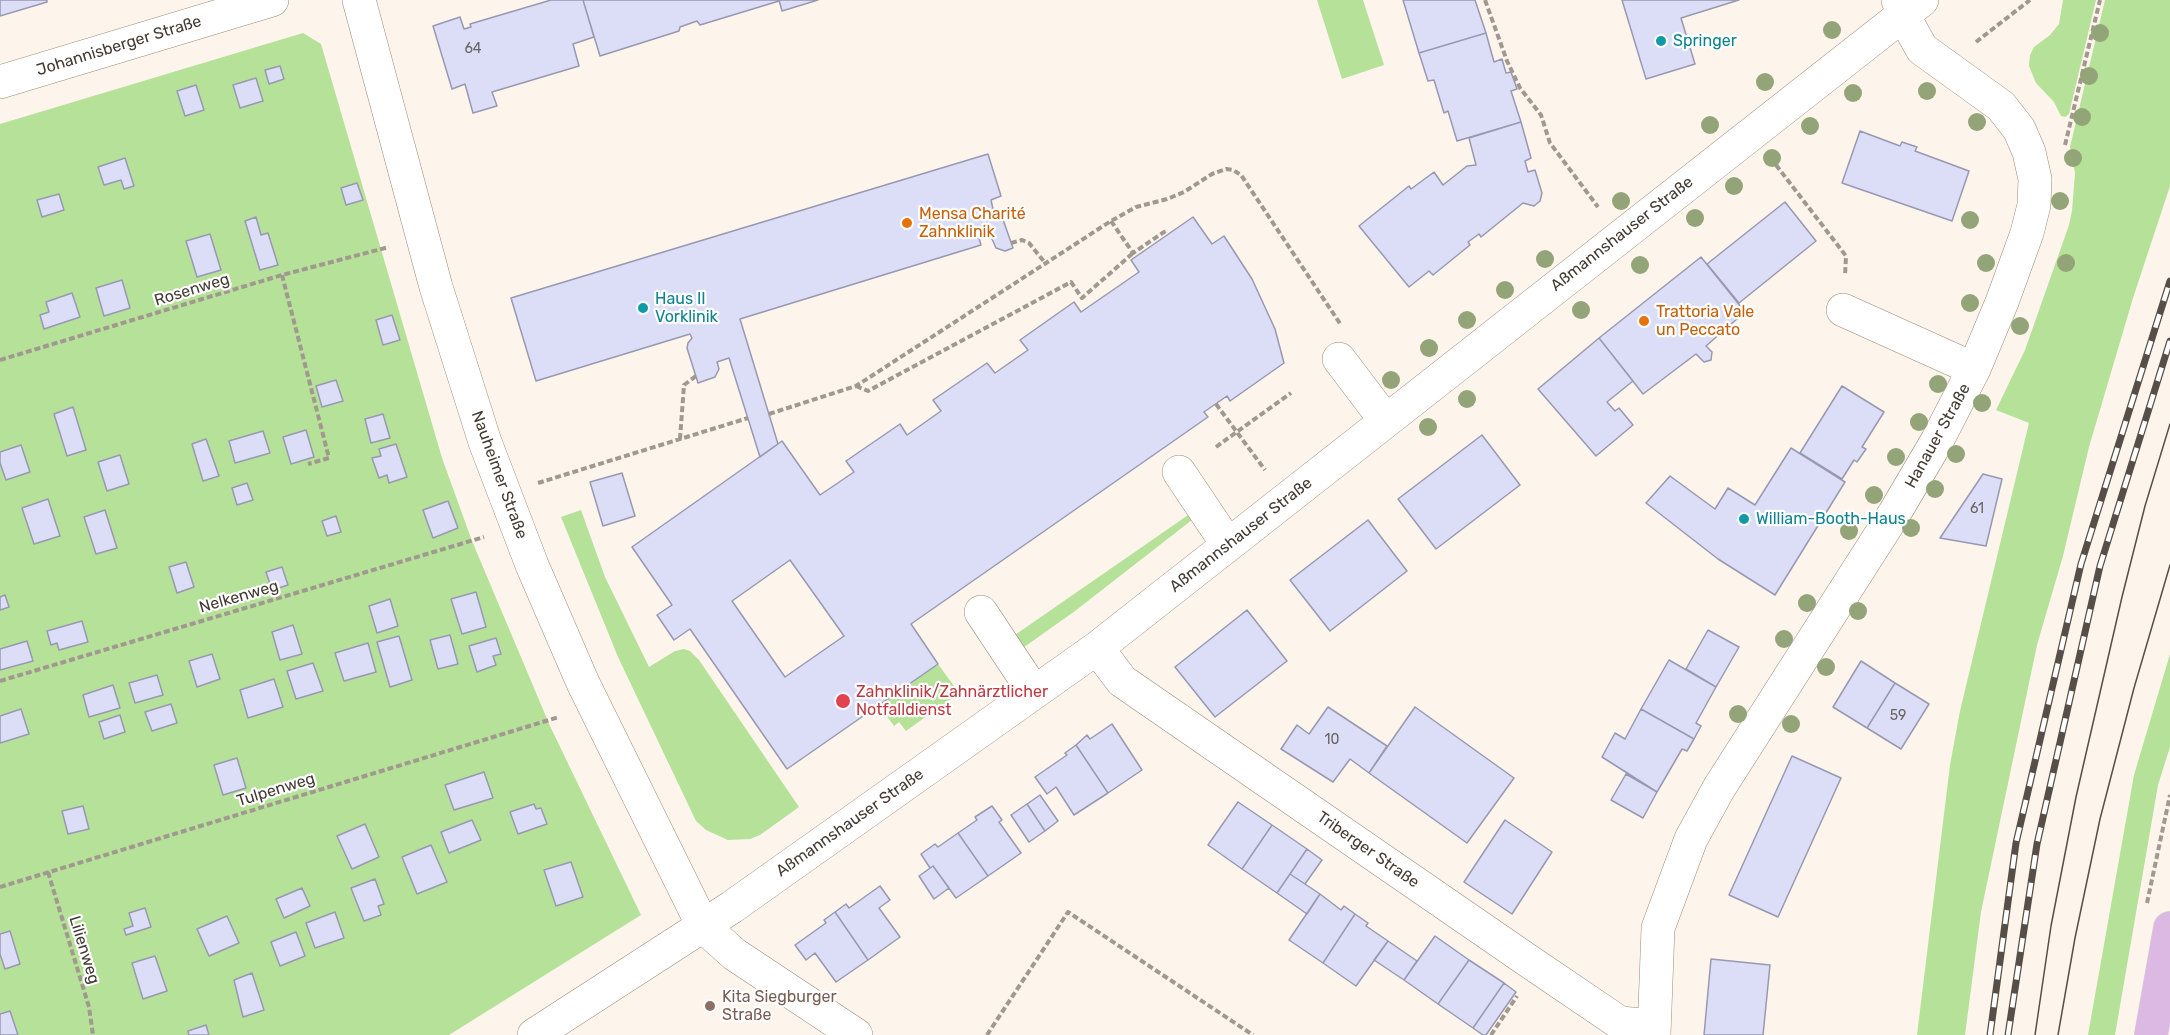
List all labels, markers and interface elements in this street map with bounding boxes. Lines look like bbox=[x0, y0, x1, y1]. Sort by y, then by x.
street label: Johannisberger Straße bbox=[34, 12, 204, 80]
place label: Springer bbox=[1673, 31, 1737, 51]
marker: Springer bbox=[1654, 34, 1668, 48]
house number: 64 bbox=[464, 41, 482, 57]
street label: Aßmannshauser Straße bbox=[1547, 172, 1697, 296]
place label: Mensa Charité Zahnklinik bbox=[919, 204, 1026, 242]
marker: Mensa Charité Zahnklinik bbox=[900, 216, 914, 230]
street label: Rosenweg bbox=[152, 270, 232, 310]
place label: Haus II Vorklinik bbox=[655, 289, 718, 327]
marker: Haus II Vorklinik bbox=[636, 301, 650, 315]
place label: Trattoria Vale un Peccato bbox=[1656, 302, 1754, 340]
marker: Trattoria Vale un Peccato bbox=[1637, 314, 1651, 328]
street label: Hanauer Straße bbox=[1901, 380, 1975, 492]
street label: Nauheimer Straße bbox=[467, 408, 531, 542]
street label: Aßmannshauser Straße bbox=[1166, 473, 1316, 597]
house number: 61 bbox=[1970, 501, 1984, 517]
place label: William-Booth-Haus bbox=[1756, 509, 1906, 529]
marker: William-Booth-Haus bbox=[1737, 512, 1751, 526]
street label: Nelkenweg bbox=[197, 577, 281, 617]
place label: Zahnklinik/Zahnärztlicher Notfalldienst bbox=[856, 682, 1048, 720]
marker: Zahnklinik/Zahnärztlicher Notfalldienst bbox=[834, 692, 852, 710]
house number: 59 bbox=[1890, 708, 1906, 724]
house number: 10 bbox=[1325, 732, 1339, 748]
street label: Aßmannshauser Straße bbox=[773, 765, 927, 881]
street label: Tulpenweg bbox=[235, 769, 317, 811]
street label: Triberger Straße bbox=[1313, 808, 1423, 892]
street label: Lilienweg bbox=[65, 914, 103, 986]
place label: Kita Siegburger Straße bbox=[722, 987, 836, 1025]
marker: Kita Siegburger Straße bbox=[703, 999, 717, 1013]

